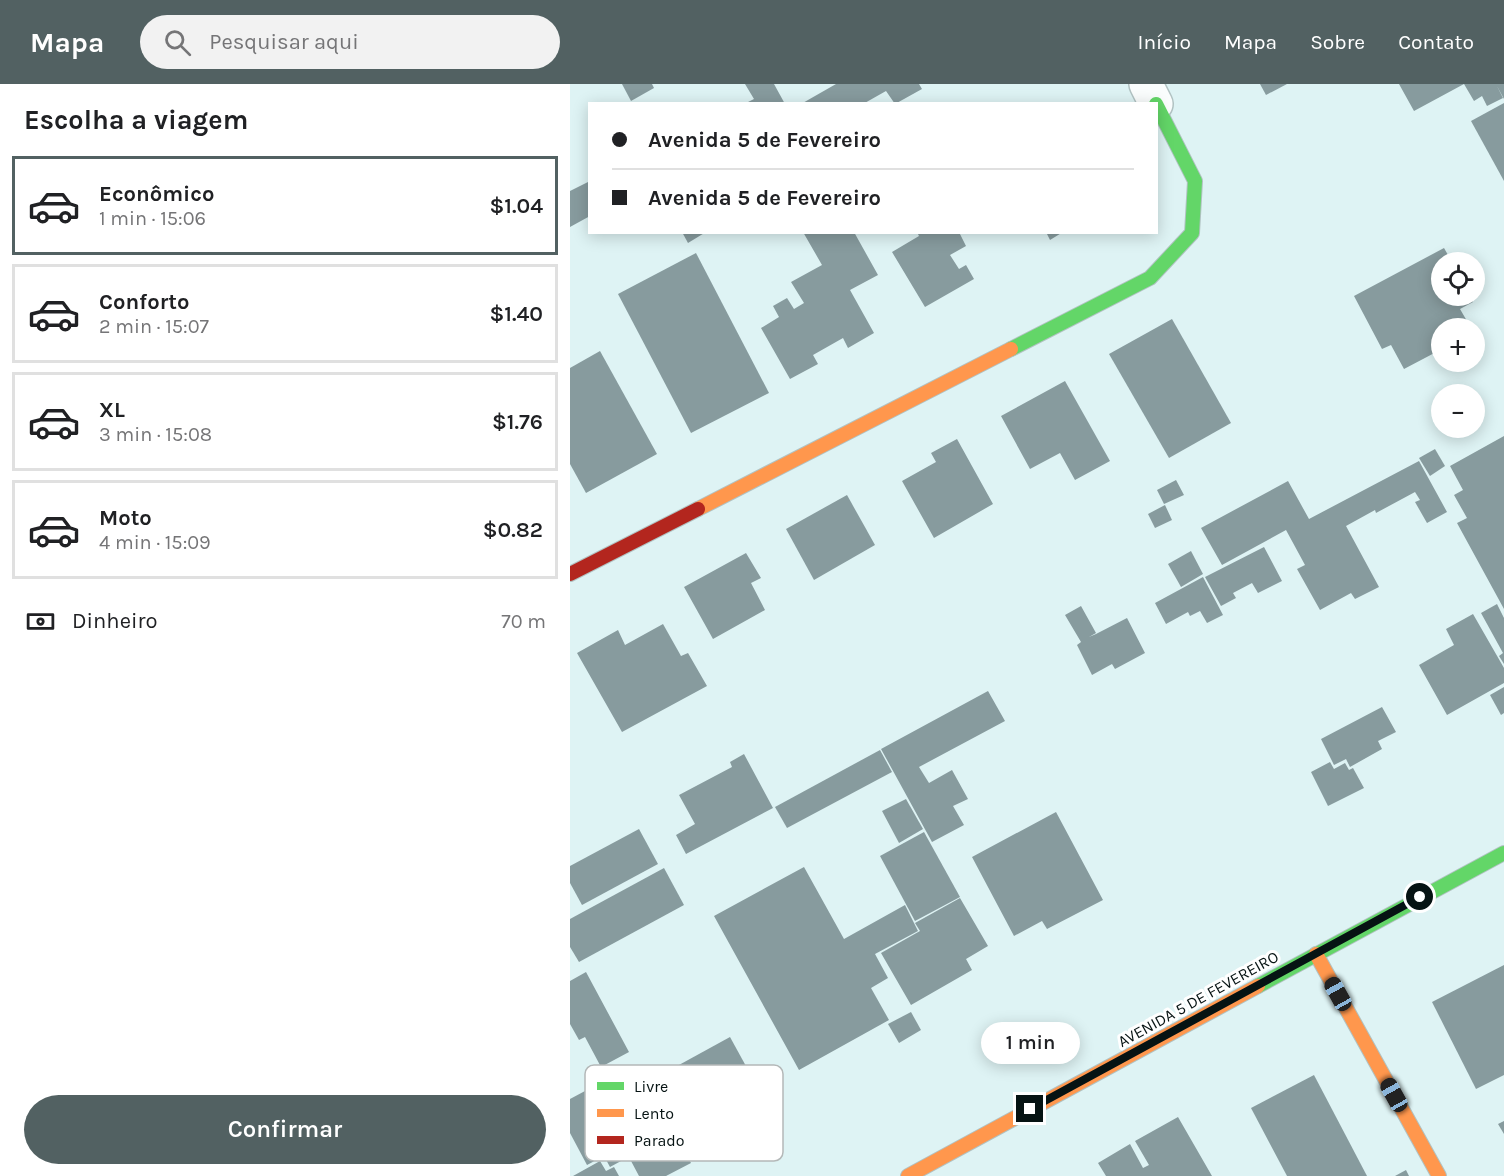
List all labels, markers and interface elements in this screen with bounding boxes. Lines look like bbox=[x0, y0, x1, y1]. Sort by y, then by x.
search box bbox=[140, 15, 560, 69]
text: Mapa bbox=[30, 26, 104, 59]
icon: search bbox=[161, 26, 194, 59]
text: Pesquisar aqui bbox=[209, 29, 359, 55]
text: Início bbox=[1138, 30, 1191, 54]
text: Mapa bbox=[1224, 30, 1277, 54]
text: Sobre bbox=[1310, 30, 1365, 54]
text: Contato bbox=[1398, 30, 1474, 54]
text: Escolha a viagem bbox=[24, 104, 248, 136]
text: Avenida 5 de Fevereiro bbox=[648, 127, 881, 153]
icon: car bbox=[27, 179, 81, 233]
text: Econômico bbox=[99, 181, 214, 207]
text: Avenida 5 de Fevereiro bbox=[648, 185, 881, 211]
text: $1.04 bbox=[489, 193, 543, 219]
text: 1 min · 15:06 bbox=[99, 207, 206, 230]
map controls bbox=[1431, 252, 1485, 438]
button: locate bbox=[1431, 252, 1485, 306]
icon: car bbox=[27, 287, 81, 341]
text: Conforto bbox=[99, 289, 189, 315]
text: $1.40 bbox=[489, 301, 543, 327]
text: 2 min · 15:07 bbox=[99, 315, 209, 338]
button: + bbox=[1431, 318, 1485, 372]
button: − bbox=[1431, 384, 1485, 438]
icon: car bbox=[27, 395, 81, 449]
text: XL bbox=[99, 397, 125, 423]
text: $1.76 bbox=[492, 409, 543, 435]
text: 3 min · 15:08 bbox=[99, 423, 212, 446]
icon: car bbox=[27, 503, 81, 557]
text: Moto bbox=[99, 505, 152, 531]
text: $0.82 bbox=[483, 517, 543, 543]
text: 4 min · 15:09 bbox=[99, 531, 211, 554]
icon: cash bbox=[24, 605, 57, 638]
text: Dinheiro bbox=[72, 608, 157, 634]
text: 70 m bbox=[501, 610, 546, 633]
route start bbox=[1406, 883, 1433, 910]
street label: AVENIDA 5 DE FEVEREIRO bbox=[1114, 947, 1282, 1051]
car bbox=[1321, 974, 1355, 1014]
callout: 1 min bbox=[980, 1022, 1080, 1064]
text: 1 min bbox=[1006, 1031, 1055, 1054]
legend bbox=[585, 1065, 783, 1161]
car bbox=[1377, 1075, 1411, 1115]
text: Livre bbox=[634, 1077, 668, 1096]
button: Confirmar bbox=[24, 1095, 546, 1164]
route end bbox=[1016, 1095, 1043, 1122]
text: Lento bbox=[634, 1104, 674, 1123]
text: Parado bbox=[634, 1131, 684, 1150]

